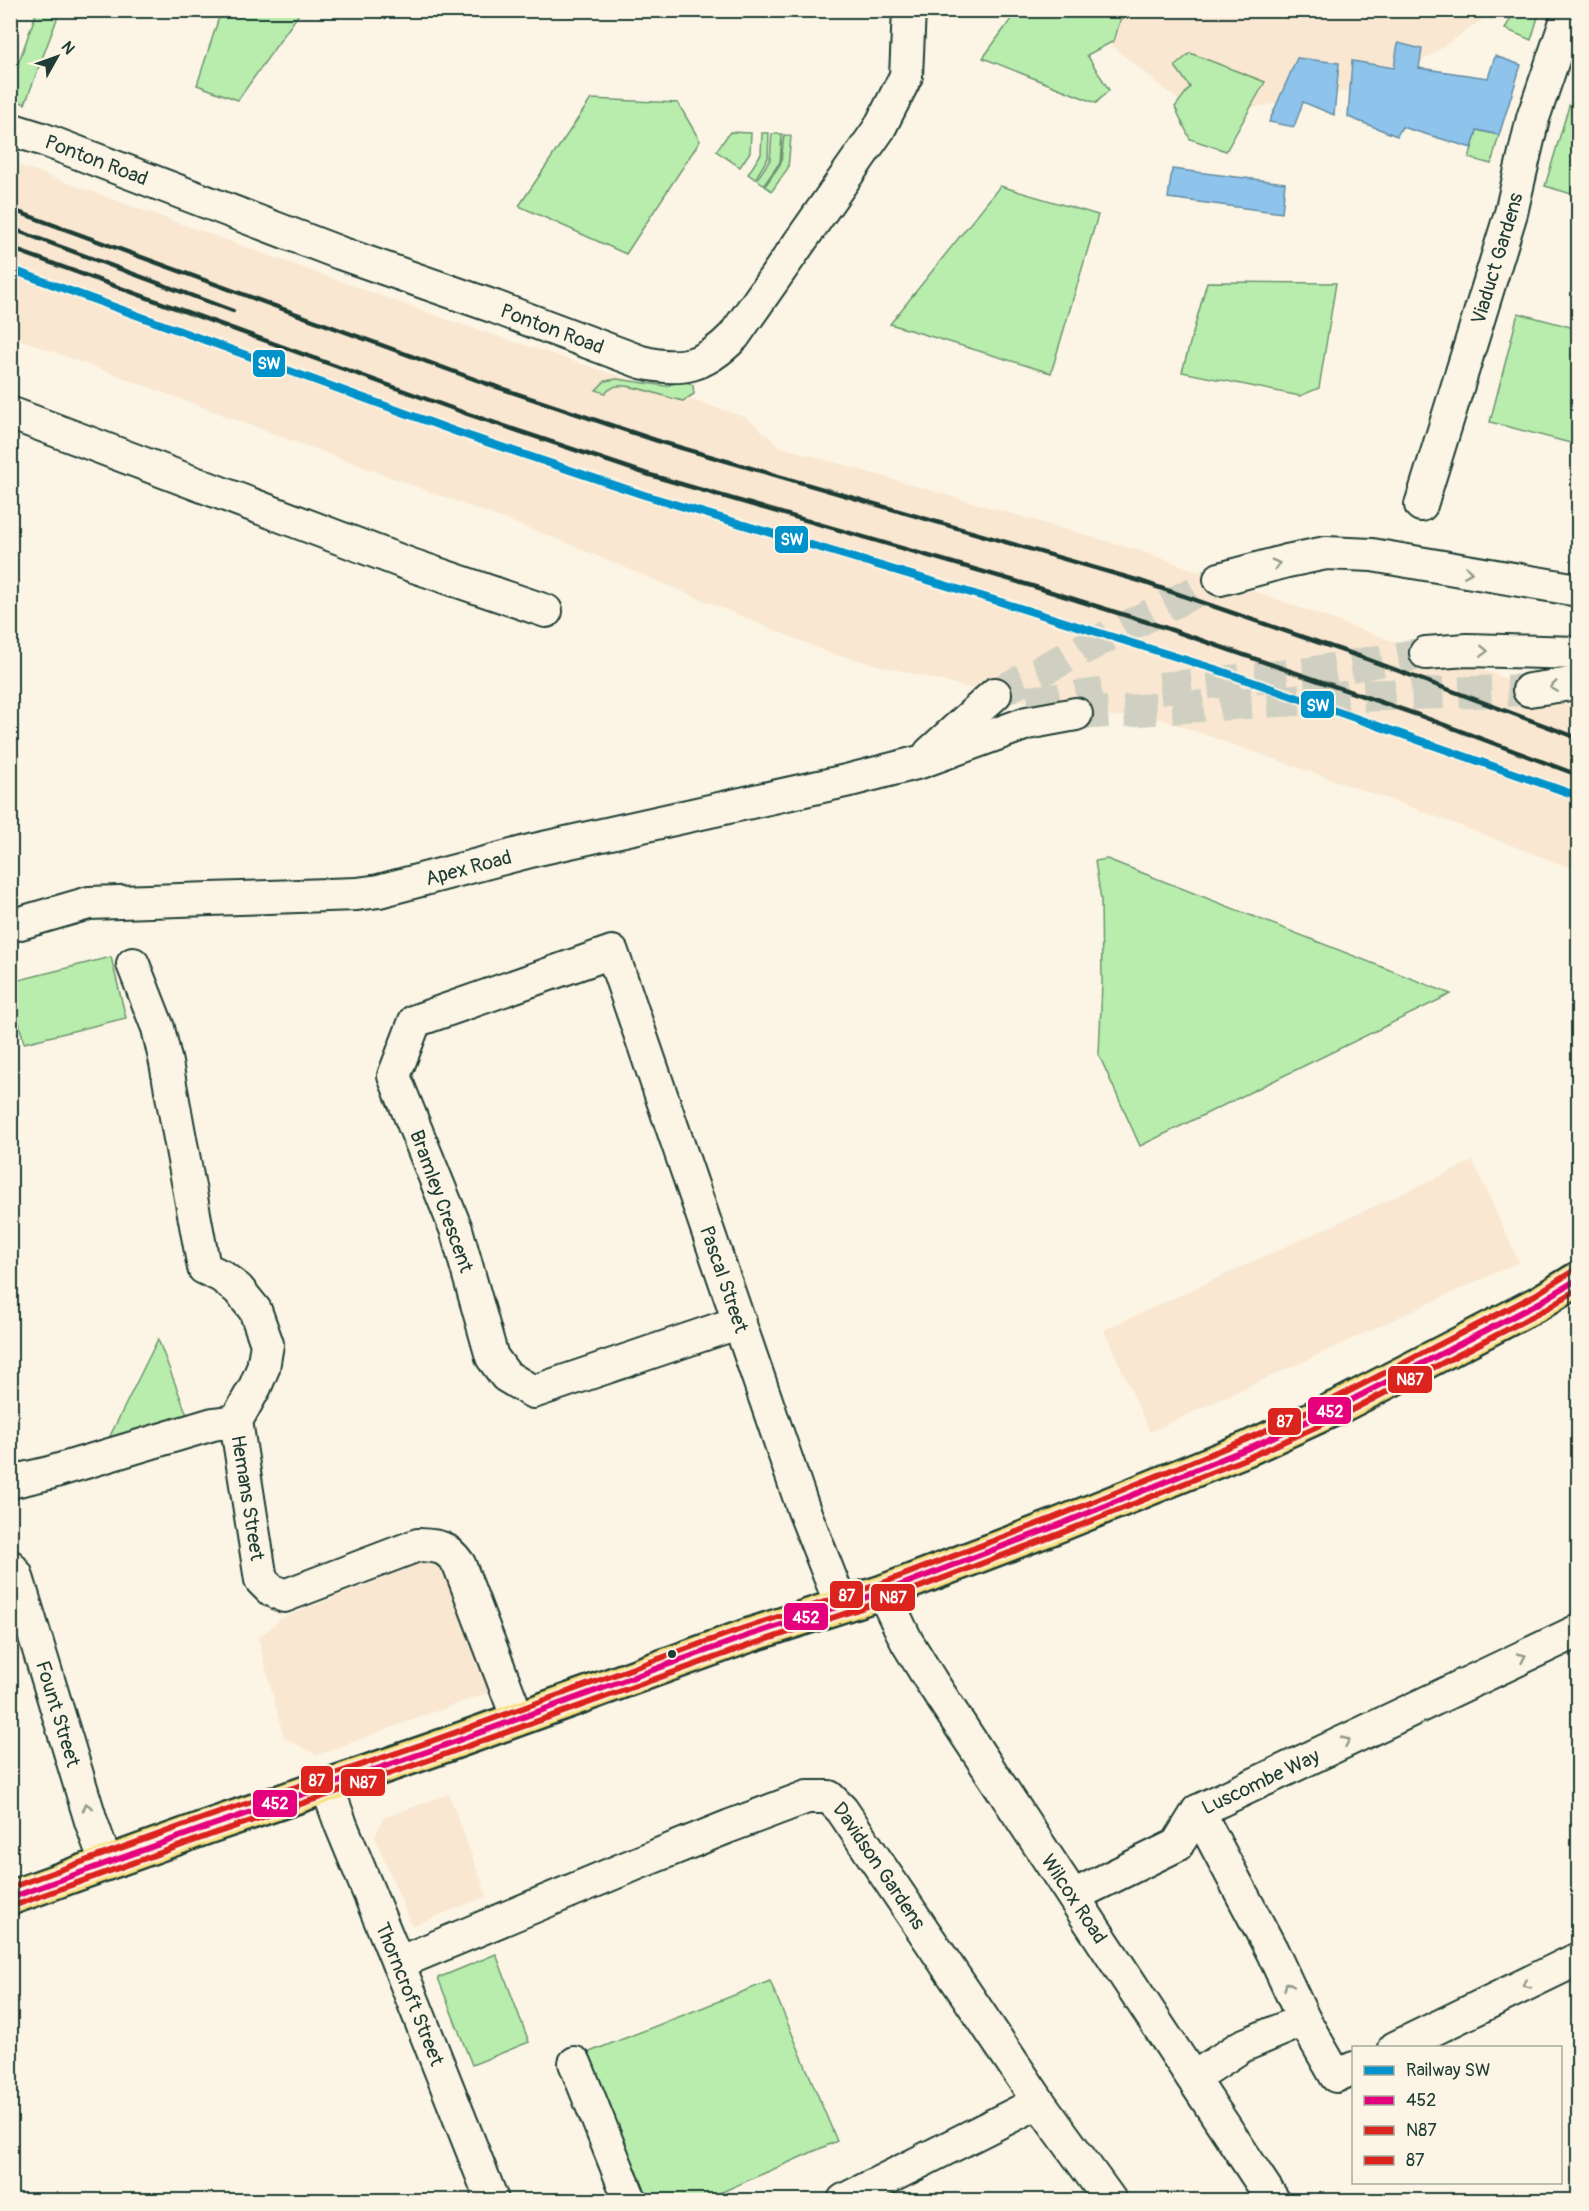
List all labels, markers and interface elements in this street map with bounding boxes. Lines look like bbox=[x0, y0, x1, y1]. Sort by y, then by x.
north arrow bbox=[27, 27, 87, 87]
text: N bbox=[57, 37, 79, 59]
street label: Ponton Road bbox=[41, 129, 152, 191]
street label: Viaduct Gardens bbox=[1465, 190, 1528, 327]
street label: Ponton Road bbox=[497, 298, 607, 360]
line badge: SW bbox=[252, 349, 286, 378]
text: SW bbox=[258, 354, 281, 374]
line badge: SW bbox=[774, 525, 809, 554]
text: SW bbox=[781, 530, 804, 550]
one-way arrow bbox=[1271, 558, 1281, 571]
one-way arrow bbox=[1463, 565, 1473, 578]
one-way arrow bbox=[1480, 644, 1489, 657]
one-way arrow bbox=[1549, 680, 1558, 692]
line badge: SW bbox=[1300, 690, 1335, 719]
text: SW bbox=[1307, 696, 1330, 716]
street label: Apex Road bbox=[423, 845, 514, 891]
street label: Bramley Crescent bbox=[404, 1127, 479, 1277]
street label: Pascal Street bbox=[694, 1222, 754, 1337]
line badge: N87 bbox=[1387, 1365, 1433, 1394]
text: N87 bbox=[1396, 1370, 1424, 1390]
line badge: 452 bbox=[1307, 1396, 1352, 1425]
text: 452 bbox=[1317, 1402, 1343, 1422]
line badge: 87 bbox=[1267, 1407, 1302, 1436]
text: 87 bbox=[1277, 1412, 1294, 1432]
street label: Hemans Street bbox=[225, 1433, 270, 1563]
line badge: 87 bbox=[829, 1580, 864, 1609]
line badge: N87 bbox=[870, 1583, 916, 1612]
text: 87 bbox=[839, 1586, 856, 1606]
text: N87 bbox=[879, 1588, 907, 1608]
line badge: 452 bbox=[783, 1602, 829, 1631]
text: 452 bbox=[793, 1608, 819, 1628]
unlabelled marker bbox=[666, 1648, 678, 1660]
one-way arrow bbox=[1516, 1653, 1527, 1665]
street label: Fount Street bbox=[30, 1658, 86, 1771]
one-way arrow bbox=[1339, 1736, 1350, 1748]
street label: Luscombe Way bbox=[1198, 1743, 1324, 1820]
line badge: 87 bbox=[300, 1765, 334, 1794]
line badge: N87 bbox=[340, 1768, 386, 1797]
text: 87 bbox=[309, 1771, 326, 1791]
text: N87 bbox=[349, 1773, 377, 1793]
line badge: 452 bbox=[252, 1789, 298, 1818]
text: 452 bbox=[262, 1794, 288, 1814]
street label: Davidson Gardens bbox=[828, 1797, 931, 1934]
one-way arrow bbox=[81, 1802, 94, 1813]
street label: Wilcox Road bbox=[1036, 1850, 1113, 1948]
street label: Thorncroft Street bbox=[370, 1919, 450, 2070]
one-way arrow bbox=[1521, 1977, 1532, 1989]
one-way arrow bbox=[1284, 1981, 1296, 1992]
legend bbox=[1352, 2046, 1562, 2184]
text: Railway SW bbox=[1406, 2059, 1490, 2082]
text: 452 bbox=[1406, 2089, 1436, 2112]
text: N87 bbox=[1406, 2119, 1437, 2142]
text: 87 bbox=[1406, 2149, 1425, 2172]

